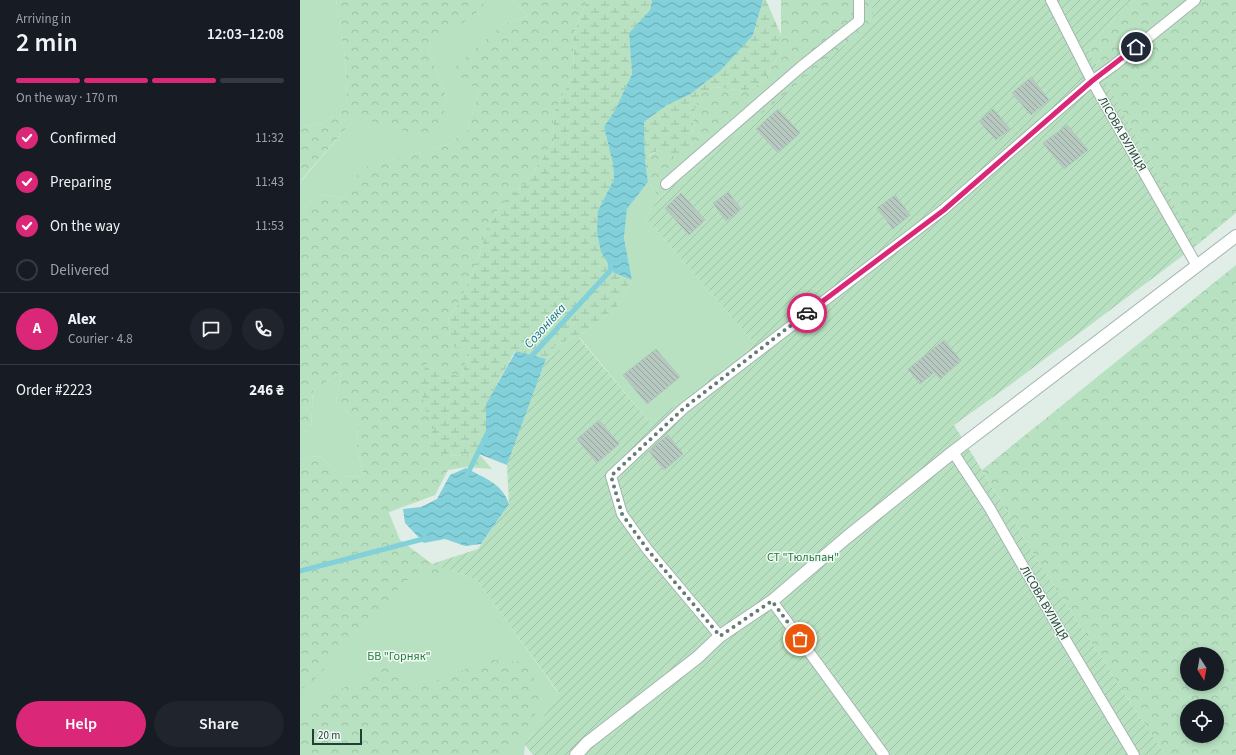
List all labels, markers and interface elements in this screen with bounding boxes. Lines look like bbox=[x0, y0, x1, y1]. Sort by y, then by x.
text: Arriving in bbox=[16, 10, 71, 28]
text: 2 min bbox=[16, 24, 78, 61]
text: 12:03–12:08 bbox=[207, 24, 284, 45]
pin bbox=[1119, 30, 1153, 64]
icon: home bbox=[1125, 36, 1147, 58]
text: On the way · 170 m bbox=[16, 89, 118, 107]
street label: ЛІСОВА ВУЛИЦЯ bbox=[1094, 93, 1150, 175]
icon: check bbox=[16, 127, 38, 149]
text: Confirmed bbox=[50, 128, 116, 149]
text: 11:32 bbox=[255, 129, 284, 147]
icon: check bbox=[16, 171, 38, 193]
text: Preparing bbox=[50, 172, 111, 193]
text: 11:43 bbox=[255, 173, 284, 191]
icon: check bbox=[16, 215, 38, 237]
text: On the way bbox=[50, 216, 120, 237]
text: 11:53 bbox=[255, 217, 284, 235]
text: Delivered bbox=[50, 260, 109, 281]
courier bbox=[787, 293, 827, 333]
water label: Созонівка bbox=[520, 300, 570, 352]
icon: car bbox=[796, 302, 818, 324]
button: chat bbox=[190, 308, 232, 350]
button: phone bbox=[242, 308, 284, 350]
text: Alex bbox=[68, 309, 96, 330]
text: A bbox=[33, 318, 41, 339]
text: Courier · 4.8 bbox=[68, 330, 133, 348]
text: Order #2223 bbox=[16, 380, 92, 401]
text: 246 ₴ bbox=[249, 380, 284, 401]
park label: СТ "Тюльпан" bbox=[767, 549, 839, 566]
street label: ЛІСОВА ВУЛИЦЯ bbox=[1016, 562, 1072, 644]
pin bbox=[783, 622, 817, 656]
icon: bag bbox=[789, 628, 811, 650]
north arrow bbox=[1180, 647, 1224, 691]
map controls bbox=[1180, 647, 1224, 743]
park label: БВ "Горняк" bbox=[367, 648, 431, 665]
button: locate bbox=[1180, 699, 1224, 743]
button: Help bbox=[16, 701, 146, 747]
button: Share bbox=[154, 701, 284, 747]
scale bar bbox=[312, 727, 362, 746]
text: 20 m bbox=[318, 728, 340, 743]

